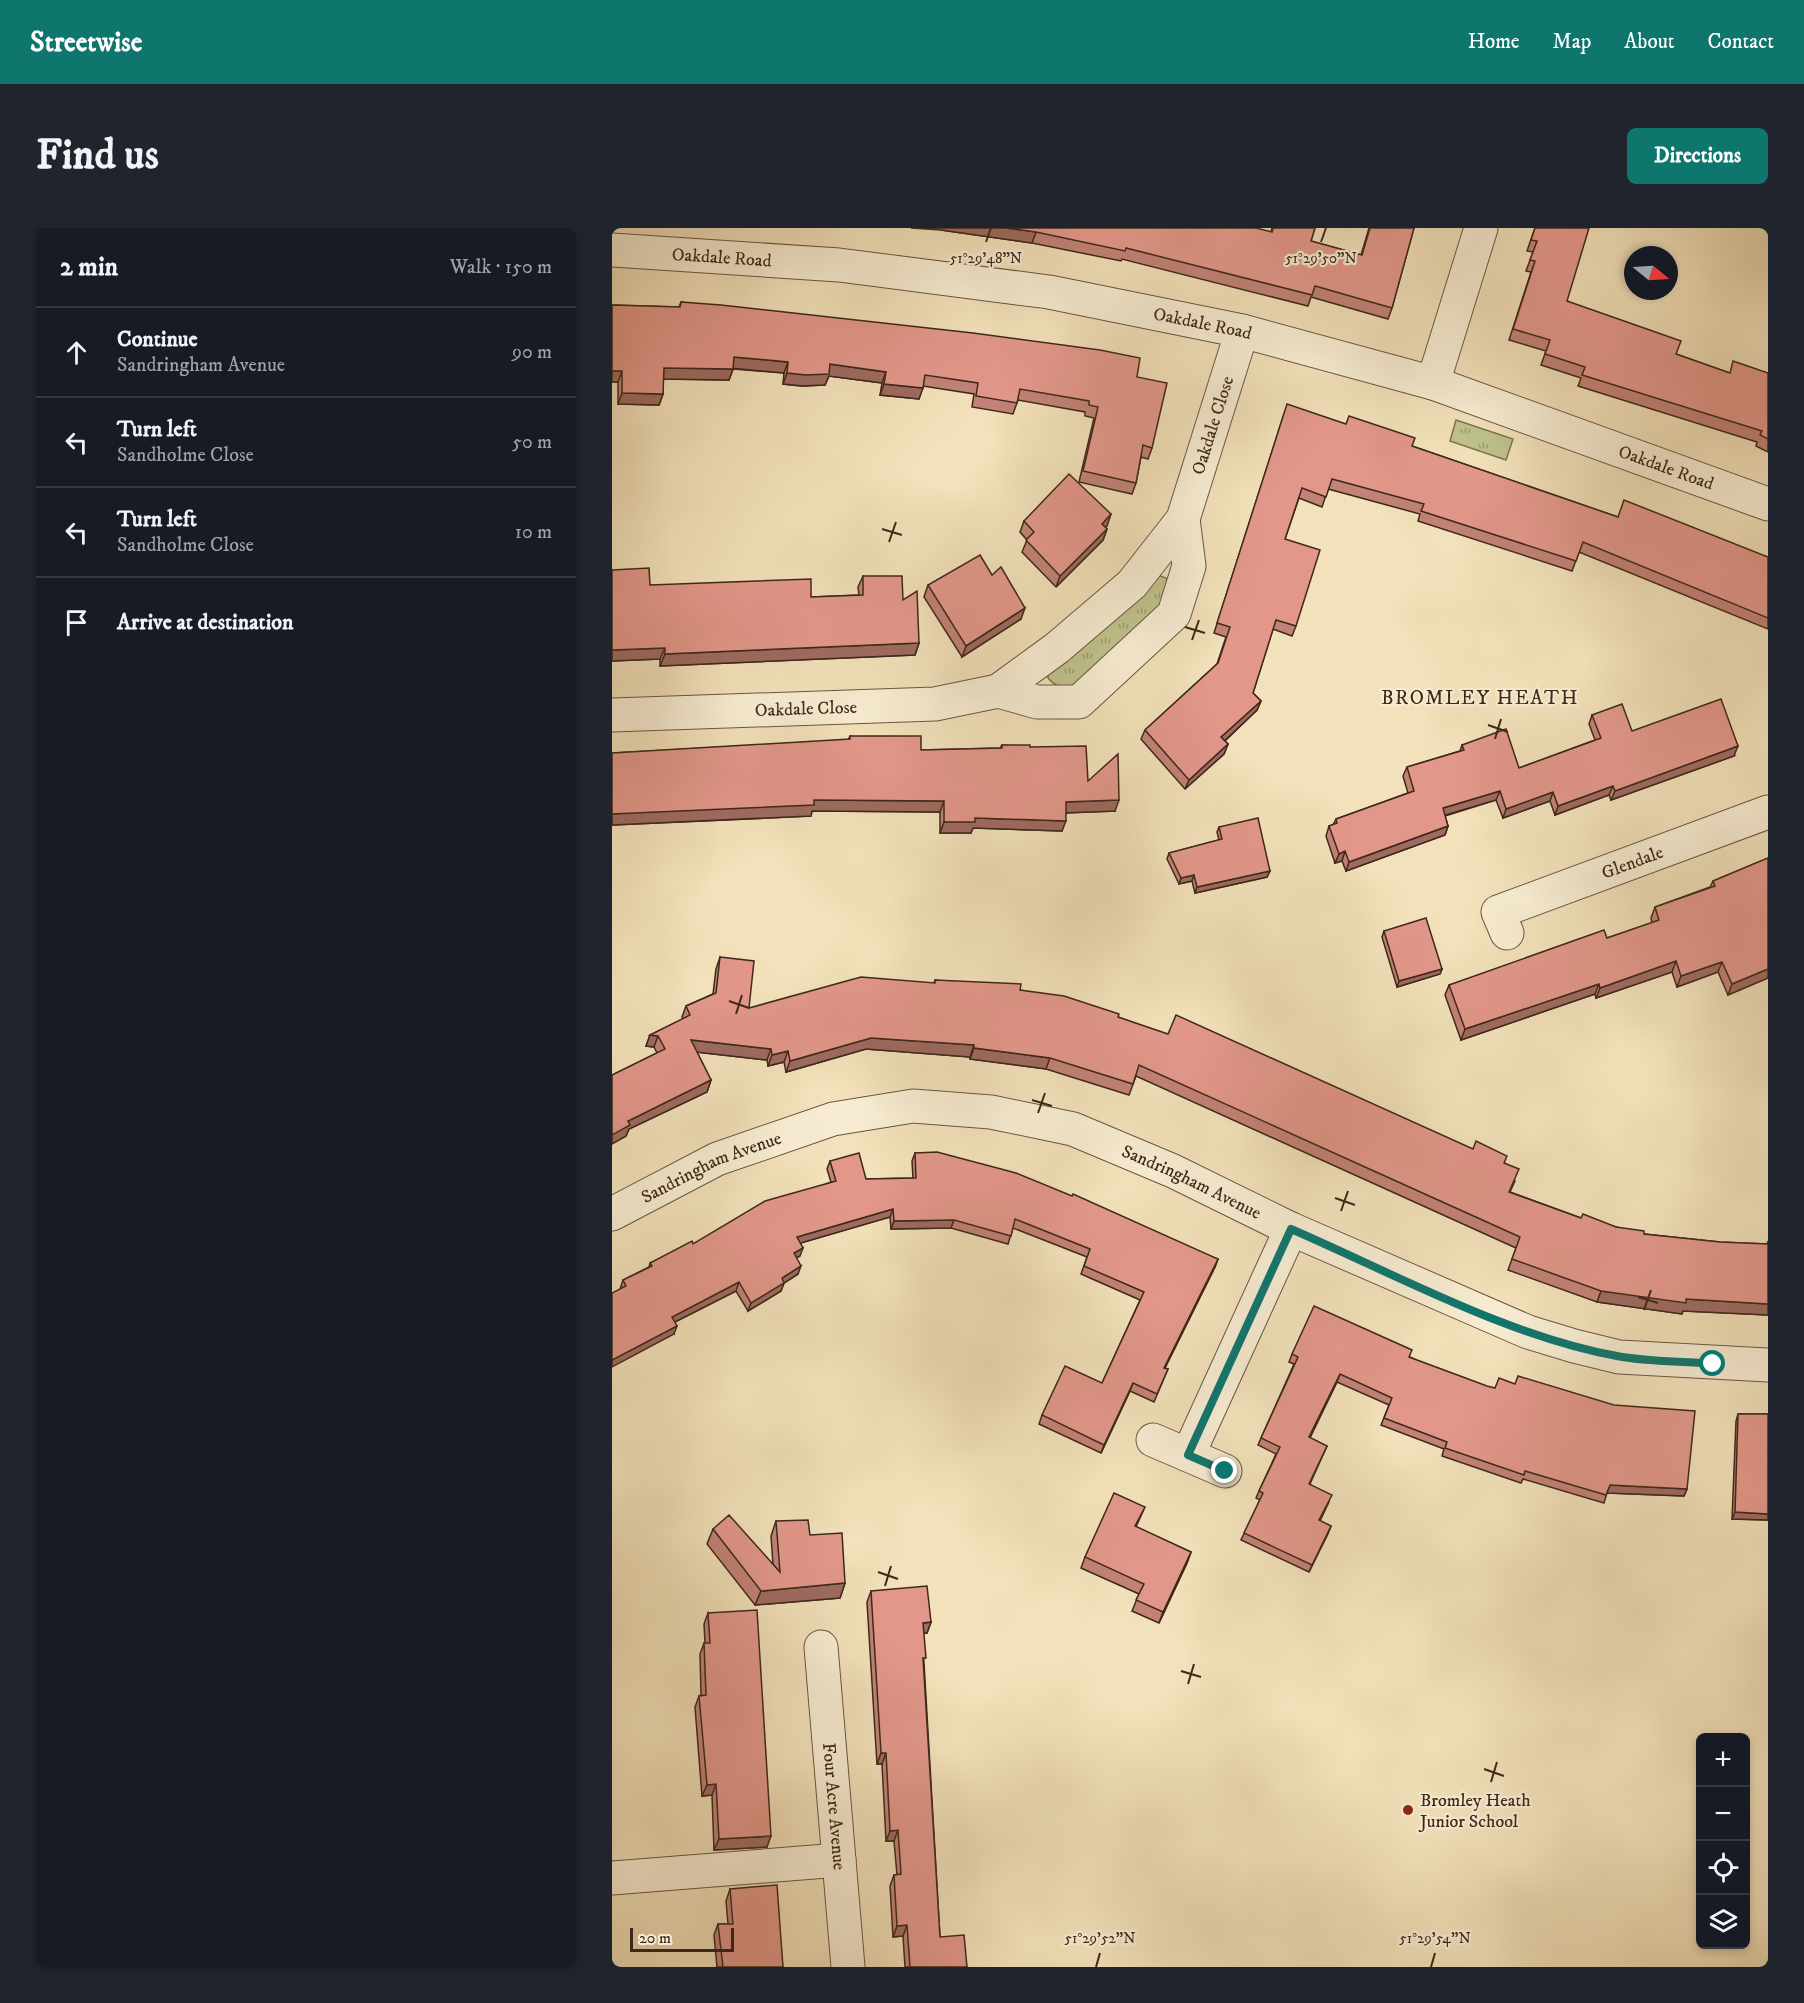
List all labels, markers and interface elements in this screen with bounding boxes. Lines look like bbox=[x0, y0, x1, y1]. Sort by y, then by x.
text: Streetwise bbox=[30, 25, 142, 60]
text: Home bbox=[1468, 29, 1520, 55]
text: Map bbox=[1553, 29, 1591, 55]
text: About bbox=[1624, 29, 1675, 55]
text: Contact bbox=[1708, 29, 1774, 55]
button: Directions bbox=[1627, 128, 1768, 184]
text: Find us bbox=[36, 130, 159, 182]
street label: Oakdale Road bbox=[671, 244, 772, 273]
north arrow bbox=[1624, 246, 1678, 300]
text: 51°29'48"N bbox=[950, 249, 1022, 268]
text: 51°29'50"N bbox=[1285, 249, 1357, 268]
text: 2 min bbox=[60, 251, 118, 284]
text: Walk · 150 m bbox=[450, 255, 552, 280]
street label: Oakdale Road bbox=[1151, 303, 1254, 345]
text: Continue bbox=[117, 326, 198, 353]
icon: ahead bbox=[60, 336, 93, 369]
text: 90 m bbox=[512, 340, 552, 365]
text: Sandringham Avenue bbox=[117, 353, 285, 378]
street label: Oakdale Close bbox=[1188, 374, 1239, 478]
text: Turn left bbox=[117, 416, 197, 443]
icon: left bbox=[60, 426, 93, 459]
text: 50 m bbox=[512, 430, 552, 455]
street label: Oakdale Road bbox=[1615, 441, 1717, 495]
text: Sandholme Close bbox=[117, 443, 254, 468]
text: Turn left bbox=[117, 506, 197, 533]
icon: left bbox=[60, 516, 93, 549]
text: 10 m bbox=[515, 520, 552, 545]
text: Sandholme Close bbox=[117, 533, 254, 558]
icon: arrive bbox=[60, 606, 93, 639]
text: Arrive at destination bbox=[117, 609, 294, 636]
district label: BROMLEY HEATH bbox=[1381, 686, 1579, 711]
street label: Oakdale Close bbox=[755, 697, 857, 722]
street label: Glendale bbox=[1599, 842, 1667, 885]
street label: Sandringham Avenue bbox=[638, 1128, 784, 1209]
street label: Sandringham Avenue bbox=[1118, 1141, 1264, 1225]
route start bbox=[1699, 1350, 1725, 1376]
route end bbox=[1211, 1457, 1237, 1483]
map controls bbox=[1696, 1733, 1750, 1949]
button: + bbox=[1696, 1733, 1750, 1787]
street label: Four Acre Avenue bbox=[817, 1742, 850, 1871]
button: − bbox=[1696, 1787, 1750, 1841]
place label: Bromley Heath Junior School bbox=[1418, 1790, 1531, 1833]
marker: Bromley Heath Junior School bbox=[1401, 1803, 1415, 1817]
button: locate bbox=[1696, 1841, 1750, 1895]
button: layers bbox=[1696, 1895, 1750, 1949]
scale bar bbox=[630, 1925, 734, 1952]
text: 20 m bbox=[639, 1928, 671, 1948]
text: 51°29'52"N bbox=[1064, 1929, 1136, 1948]
text: 51°29'54"N bbox=[1399, 1929, 1471, 1948]

